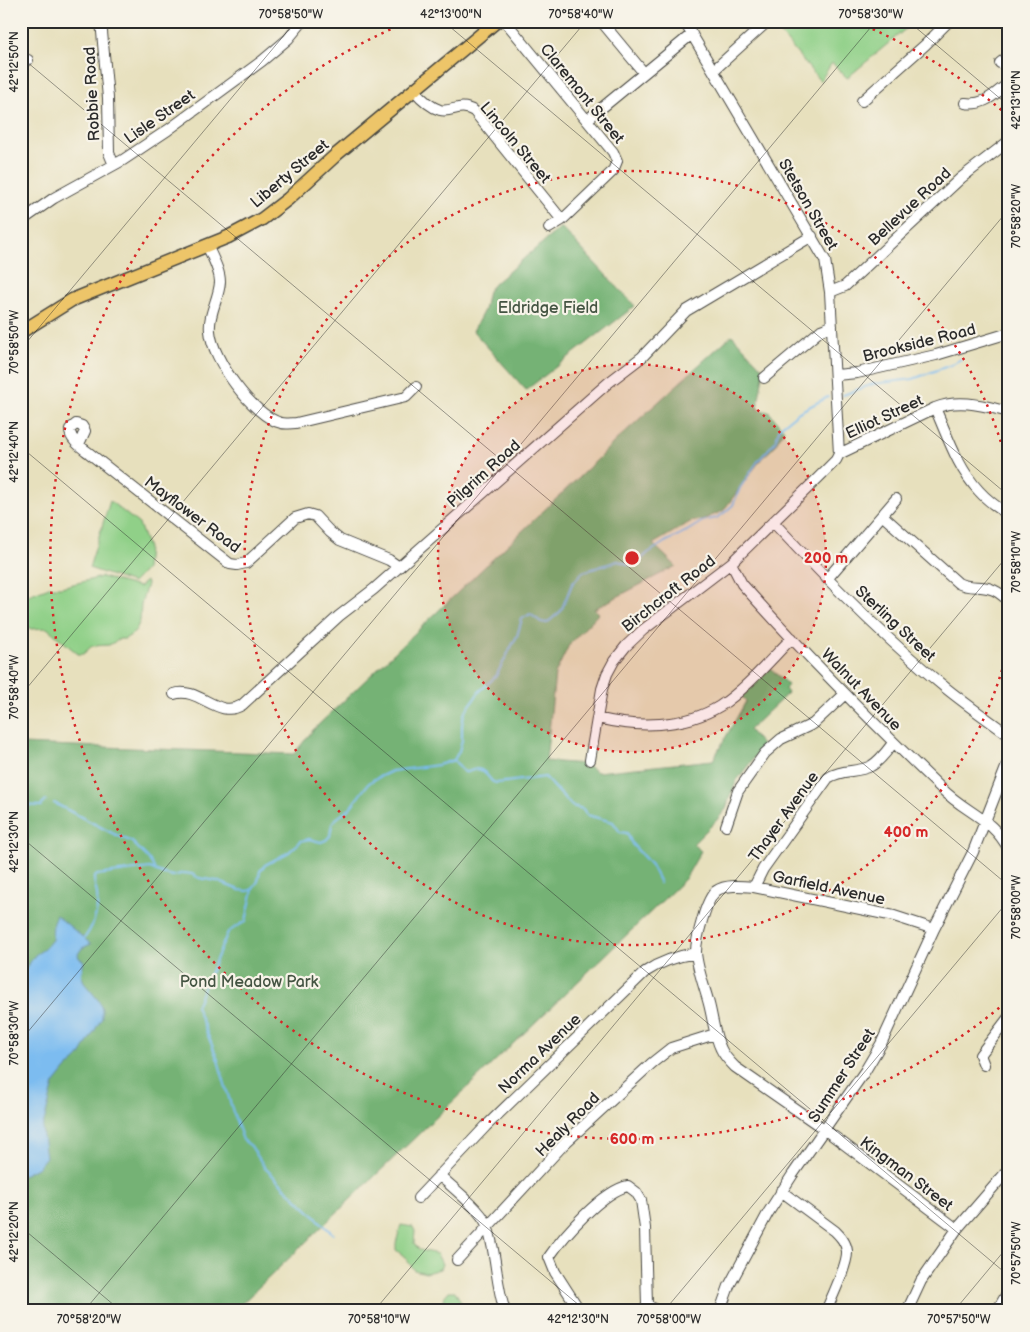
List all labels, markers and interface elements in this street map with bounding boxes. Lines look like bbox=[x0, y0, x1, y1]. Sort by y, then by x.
text: 70°58'50"W bbox=[259, 7, 323, 22]
text: 42°13'00"N bbox=[420, 7, 482, 22]
text: 70°58'40"W bbox=[549, 7, 613, 22]
text: 70°58'30"W bbox=[839, 7, 904, 22]
text: 42°12'50"N bbox=[7, 31, 22, 93]
street label: Claremont Street bbox=[536, 40, 628, 148]
street label: Robbie Road bbox=[81, 46, 104, 142]
text: 42°13'10"N bbox=[1009, 70, 1024, 130]
street label: Lisle Street bbox=[121, 86, 199, 148]
street label: Lincoln Street bbox=[475, 99, 554, 187]
street label: Liberty Street bbox=[247, 136, 333, 212]
street label: Stetson Street bbox=[774, 156, 842, 254]
street label: Bellevue Road bbox=[865, 164, 955, 250]
text: 70°58'20"W bbox=[1009, 184, 1024, 248]
park label: Eldridge Field bbox=[498, 299, 598, 318]
text: 70°58'50"W bbox=[7, 310, 22, 374]
street label: Brookside Road bbox=[861, 320, 978, 367]
street label: Elliot Street bbox=[843, 391, 926, 444]
text: 42°12'40"N bbox=[7, 421, 22, 483]
street label: Pilgrim Road bbox=[443, 436, 525, 512]
street label: Mayflower Road bbox=[140, 473, 244, 558]
text: 70°58'10"W bbox=[1009, 531, 1024, 593]
centre of rings bbox=[623, 549, 641, 567]
text: 200 m bbox=[804, 549, 848, 568]
street label: Birchcroft Road bbox=[618, 552, 719, 637]
street label: Sterling Street bbox=[851, 582, 939, 666]
street label: Walnut Avenue bbox=[817, 645, 905, 736]
text: 70°58'40"W bbox=[7, 655, 22, 719]
street label: Thayer Avenue bbox=[745, 768, 824, 866]
text: 42°12'30"N bbox=[7, 811, 22, 873]
text: 400 m bbox=[884, 823, 928, 842]
street label: Garfield Avenue bbox=[771, 867, 887, 910]
text: 70°58'00"W bbox=[1009, 875, 1024, 939]
park label: Pond Meadow Park bbox=[180, 973, 318, 992]
text: 70°58'30"W bbox=[7, 1000, 22, 1065]
street label: Norma Avenue bbox=[495, 1010, 586, 1098]
street label: Summer Street bbox=[805, 1025, 880, 1126]
street label: Healy Road bbox=[532, 1089, 604, 1161]
text: 600 m bbox=[610, 1130, 655, 1149]
street label: Kingman Street bbox=[856, 1133, 956, 1215]
text: 42°12'20"N bbox=[7, 1201, 22, 1263]
text: 70°57'50"W bbox=[1009, 1221, 1024, 1285]
text: 70°58'20"W bbox=[57, 1312, 121, 1327]
text: 70°58'10"W bbox=[348, 1312, 410, 1327]
text: 42°12'30"N bbox=[547, 1312, 609, 1327]
text: 70°58'00"W bbox=[637, 1312, 701, 1327]
text: 70°57'50"W bbox=[927, 1312, 991, 1327]

